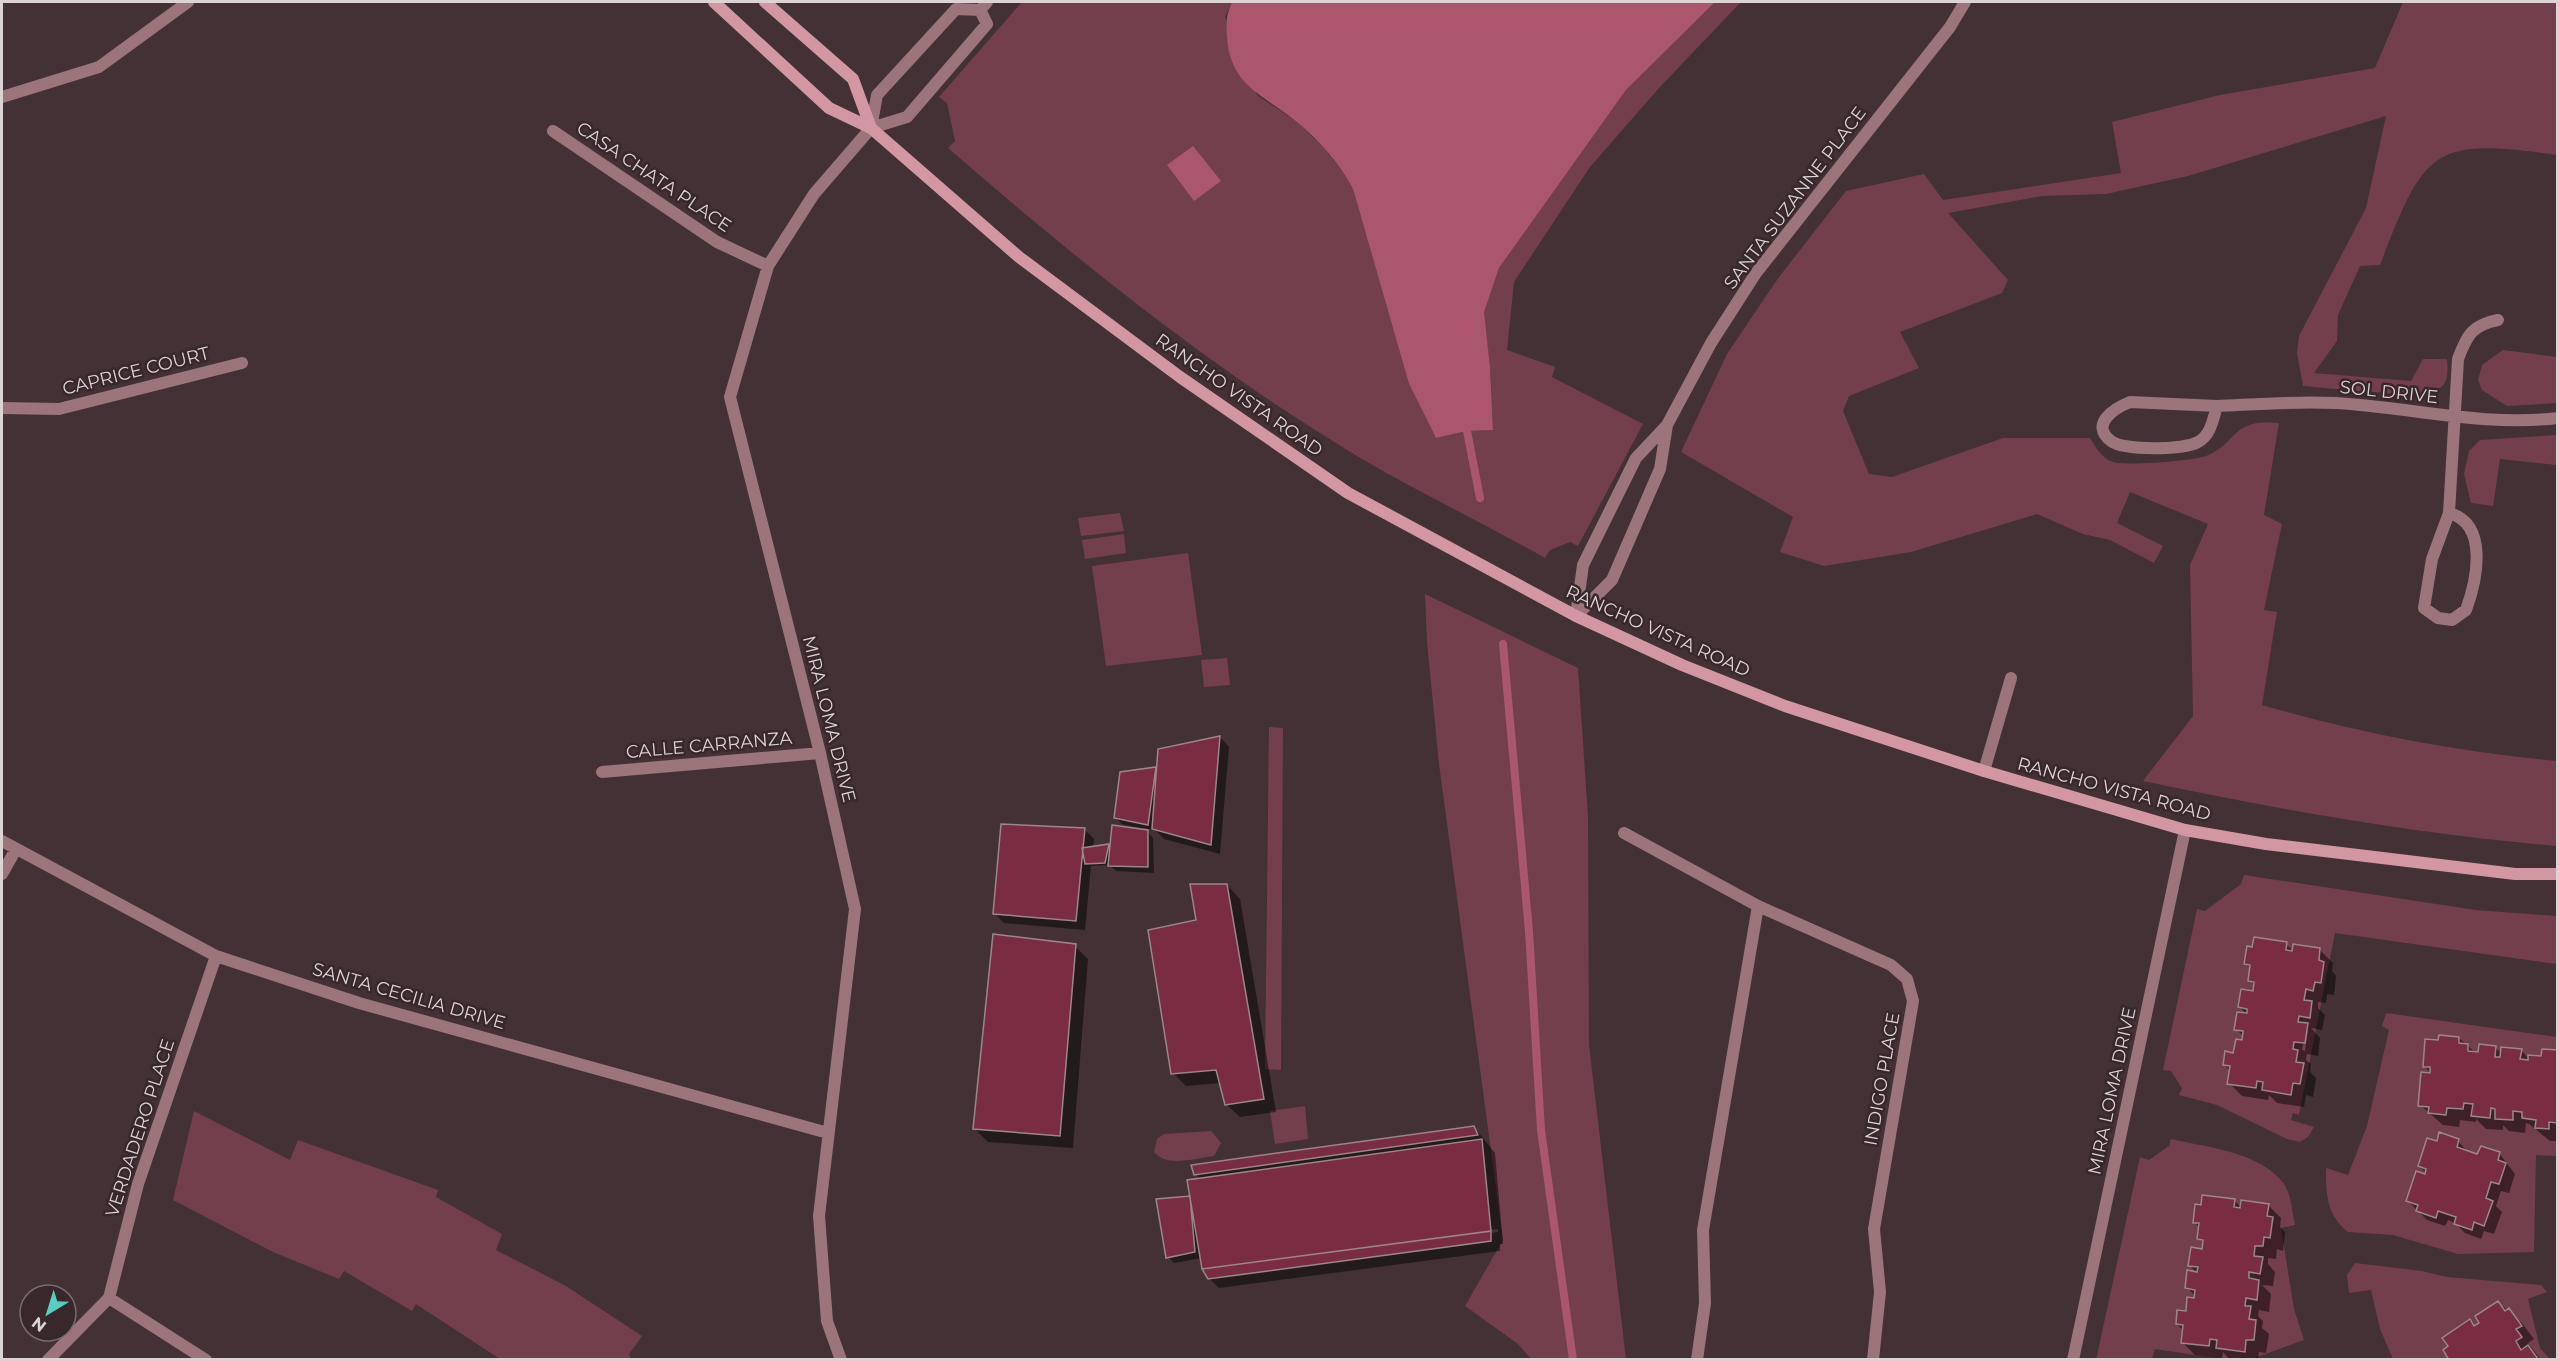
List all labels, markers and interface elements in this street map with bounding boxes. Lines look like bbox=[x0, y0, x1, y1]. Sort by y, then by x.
street label: SANTA SUZANNE PLACE bbox=[1719, 102, 1871, 294]
street label: CASA CHATA PLACE bbox=[572, 117, 736, 237]
street label: RANCHO VISTA ROAD bbox=[1151, 329, 1327, 461]
street label: CAPRICE COURT bbox=[60, 342, 212, 400]
street label: SOL DRIVE bbox=[2339, 376, 2439, 408]
street label: RANCHO VISTA ROAD bbox=[1562, 580, 1754, 682]
street label: MIRA LOMA DRIVE bbox=[798, 633, 860, 805]
street label: CALLE CARRANZA bbox=[625, 727, 793, 763]
street label: RANCHO VISTA ROAD bbox=[2015, 753, 2213, 825]
street label: SANTA CECILIA DRIVE bbox=[310, 958, 508, 1034]
street label: MIRA LOMA DRIVE bbox=[2083, 1005, 2141, 1177]
street label: INDIGO PLACE bbox=[1859, 1011, 1905, 1147]
street label: VERDADERO PLACE bbox=[101, 1036, 179, 1220]
north arrow bbox=[18, 1283, 78, 1343]
text: N bbox=[28, 1313, 50, 1336]

